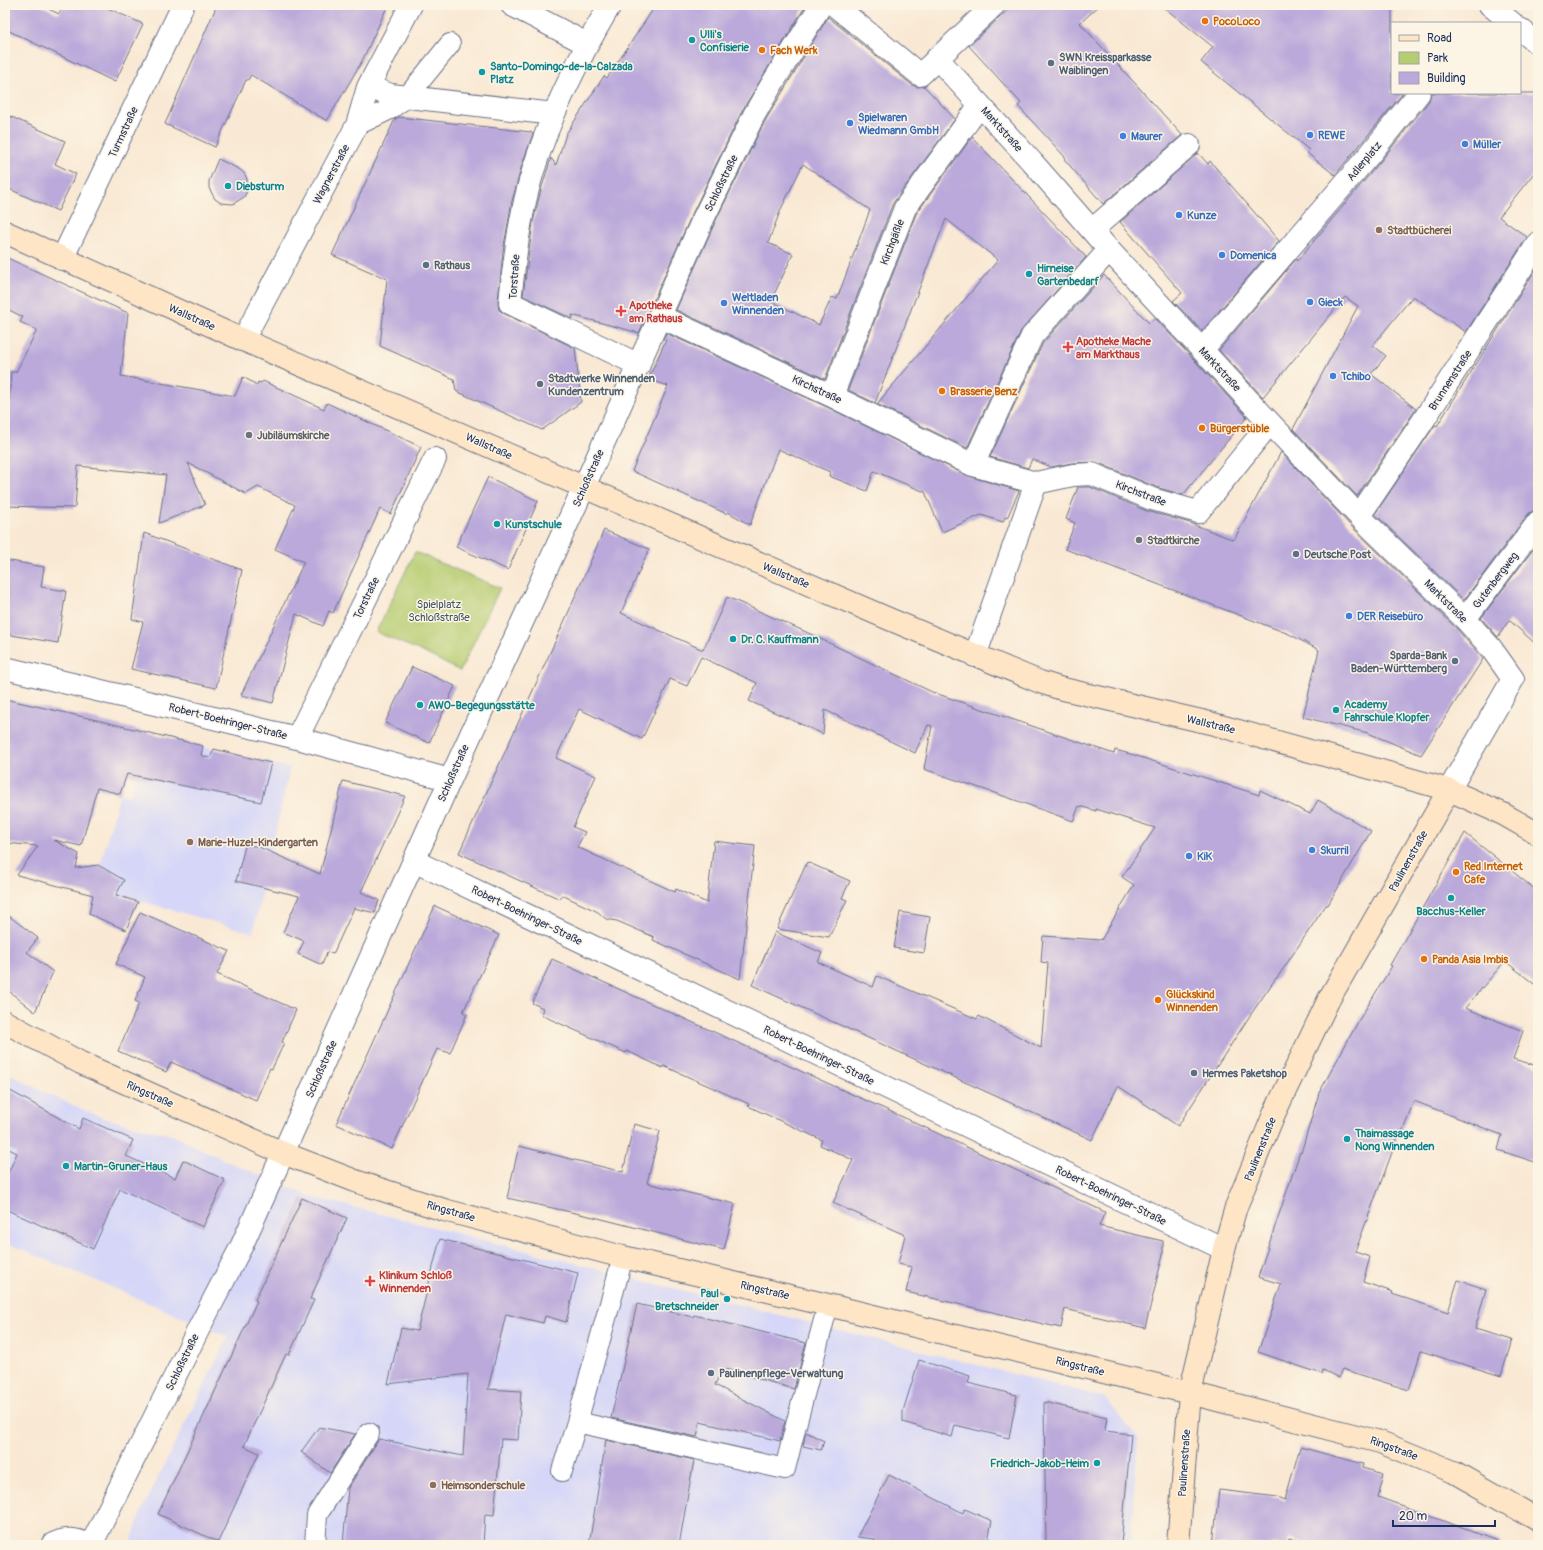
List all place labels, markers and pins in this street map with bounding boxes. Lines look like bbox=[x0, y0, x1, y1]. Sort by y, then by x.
place label: PocoLoco bbox=[1213, 15, 1260, 28]
marker: PocoLoco bbox=[1200, 16, 1210, 26]
place label: Ulli's Confisierie bbox=[700, 28, 749, 54]
marker: Ulli's Confisierie bbox=[687, 35, 697, 45]
place label: Fach Werk bbox=[770, 44, 818, 57]
marker: Fach Werk bbox=[757, 45, 767, 55]
place label: SWN Kreissparkasse Waiblingen bbox=[1059, 51, 1152, 77]
marker: SWN Kreissparkasse Waiblingen bbox=[1046, 58, 1056, 68]
place label: Santo-Domingo-de-la-Calzada Platz bbox=[490, 60, 633, 86]
marker: Santo-Domingo-de-la-Calzada Platz bbox=[477, 67, 487, 77]
place label: Spielwaren Wiedmann GmbH bbox=[858, 111, 939, 137]
marker: Spielwaren Wiedmann GmbH bbox=[845, 118, 855, 128]
place label: REWE bbox=[1318, 129, 1345, 142]
place label: Maurer bbox=[1131, 130, 1163, 143]
marker: REWE bbox=[1305, 130, 1315, 140]
marker: Maurer bbox=[1118, 131, 1128, 141]
place label: Müller bbox=[1473, 138, 1502, 151]
marker: Müller bbox=[1460, 139, 1470, 149]
place label: Diebsturm bbox=[236, 180, 284, 193]
marker: Diebsturm bbox=[223, 181, 233, 191]
place label: Kunze bbox=[1187, 209, 1217, 222]
marker: Kunze bbox=[1174, 210, 1184, 220]
place label: Stadtbücherei bbox=[1387, 224, 1451, 237]
marker: Stadtbücherei bbox=[1374, 225, 1384, 235]
place label: Domenica bbox=[1230, 249, 1276, 262]
marker: Domenica bbox=[1217, 250, 1227, 260]
place label: Rathaus bbox=[434, 259, 470, 272]
marker: Rathaus bbox=[421, 260, 431, 270]
place label: Hirneise Gartenbedarf bbox=[1037, 262, 1099, 288]
marker: Hirneise Gartenbedarf bbox=[1024, 269, 1034, 279]
place label: Weltladen Winnenden bbox=[732, 291, 784, 317]
place label: Gieck bbox=[1318, 296, 1343, 309]
marker: Gieck bbox=[1305, 297, 1315, 307]
marker: Weltladen Winnenden bbox=[719, 298, 729, 308]
place label: Apotheke am Rathaus bbox=[629, 299, 682, 325]
marker: Apotheke am Rathaus bbox=[616, 306, 626, 316]
place label: Apotheke Mache am Markthaus bbox=[1076, 335, 1151, 361]
marker: Apotheke Mache am Markthaus bbox=[1063, 342, 1073, 352]
place label: Tchibo bbox=[1340, 370, 1371, 383]
marker: Tchibo bbox=[1328, 371, 1338, 381]
place label: Stadtwerke Winnenden Kundenzentrum bbox=[548, 372, 655, 398]
marker: Stadtwerke Winnenden Kundenzentrum bbox=[535, 379, 545, 389]
place label: Brasserie Benz bbox=[950, 385, 1018, 398]
marker: Brasserie Benz bbox=[937, 386, 947, 396]
place label: Bürgerstüble bbox=[1210, 422, 1270, 435]
marker: Bürgerstüble bbox=[1197, 423, 1207, 433]
place label: Jubiläumskirche bbox=[257, 429, 330, 442]
marker: Jubiläumskirche bbox=[244, 430, 254, 440]
place label: Kunstschule bbox=[505, 518, 562, 531]
marker: Kunstschule bbox=[492, 519, 502, 529]
place label: Stadtkirche bbox=[1147, 534, 1200, 547]
marker: Stadtkirche bbox=[1134, 535, 1144, 545]
place label: Deutsche Post bbox=[1304, 548, 1372, 561]
marker: Deutsche Post bbox=[1291, 549, 1301, 559]
place label: DER Reisebüro bbox=[1357, 610, 1423, 623]
marker: DER Reisebüro bbox=[1344, 611, 1354, 621]
place label: Dr. C. Kauffmann bbox=[741, 633, 819, 646]
marker: Dr. C. Kauffmann bbox=[728, 634, 738, 644]
place label: Sparda-Bank Baden-Württemberg bbox=[1351, 649, 1447, 675]
marker: Sparda-Bank Baden-Württemberg bbox=[1450, 656, 1460, 666]
place label: Academy Fahrschule Klopfer bbox=[1344, 698, 1430, 724]
place label: AWO-Begegungsstätte bbox=[428, 699, 535, 712]
marker: AWO-Begegungsstätte bbox=[415, 700, 425, 710]
marker: Academy Fahrschule Klopfer bbox=[1331, 705, 1341, 715]
place label: Marie-Huzel-Kindergarten bbox=[198, 836, 318, 849]
marker: Marie-Huzel-Kindergarten bbox=[185, 837, 195, 847]
place label: Skurril bbox=[1320, 844, 1349, 857]
marker: Skurril bbox=[1307, 845, 1317, 855]
place label: KiK bbox=[1197, 850, 1213, 863]
marker: KiK bbox=[1184, 851, 1194, 861]
place label: Red Internet Cafe bbox=[1464, 860, 1523, 886]
marker: Red Internet Cafe bbox=[1451, 867, 1461, 877]
marker: Bacchus-Keller bbox=[1446, 893, 1456, 903]
place label: Bacchus-Keller bbox=[1416, 905, 1487, 918]
place label: Panda Asia Imbis bbox=[1432, 953, 1508, 966]
marker: Panda Asia Imbis bbox=[1419, 954, 1429, 964]
place label: Glückskind Winnenden bbox=[1166, 988, 1218, 1014]
marker: Glückskind Winnenden bbox=[1153, 995, 1163, 1005]
place label: Hermes Paketshop bbox=[1202, 1067, 1287, 1080]
marker: Hermes Paketshop bbox=[1189, 1068, 1199, 1078]
place label: Thaimassage Nong Winnenden bbox=[1354, 1127, 1434, 1153]
marker: Thaimassage Nong Winnenden bbox=[1342, 1134, 1352, 1144]
place label: Martin-Gruner-Haus bbox=[74, 1160, 168, 1173]
marker: Martin-Gruner-Haus bbox=[61, 1161, 71, 1171]
place label: Klinikum Schloß Winnenden bbox=[379, 1269, 452, 1295]
marker: Klinikum Schloß Winnenden bbox=[364, 1275, 376, 1287]
place label: Paul Bretschneider bbox=[655, 1287, 720, 1313]
marker: Paul Bretschneider bbox=[722, 1294, 732, 1304]
place label: Paulinenpflege-Verwaltung bbox=[719, 1367, 844, 1380]
marker: Paulinenpflege-Verwaltung bbox=[706, 1368, 716, 1378]
place label: Friedrich-Jakob-Heim bbox=[990, 1457, 1089, 1470]
marker: Friedrich-Jakob-Heim bbox=[1092, 1458, 1102, 1468]
place label: Heimsonderschule bbox=[441, 1479, 526, 1492]
marker: Heimsonderschule bbox=[428, 1480, 438, 1490]

